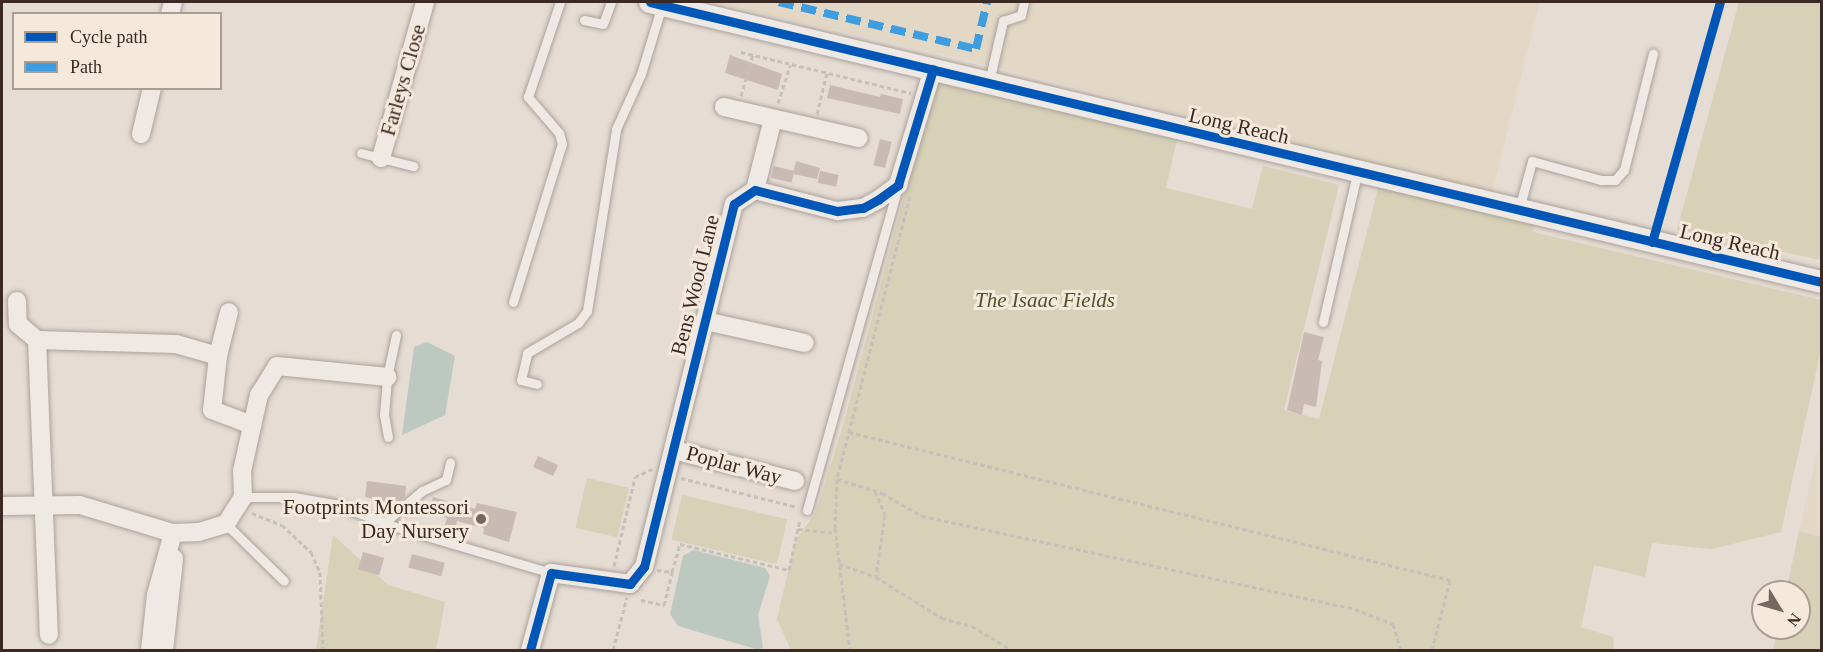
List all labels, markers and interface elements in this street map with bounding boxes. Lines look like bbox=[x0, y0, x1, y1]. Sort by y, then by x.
legend bbox=[12, 12, 222, 90]
street label: Farleys Close bbox=[375, 21, 431, 139]
text: Cycle path bbox=[70, 27, 147, 47]
text: Path bbox=[70, 57, 102, 77]
street label: Long Reach bbox=[1186, 102, 1292, 150]
street label: Bens Wood Lane bbox=[665, 212, 725, 358]
street label: Long Reach bbox=[1677, 218, 1783, 266]
park label: The Isaac Fields bbox=[975, 287, 1115, 313]
street label: Poplar Way bbox=[683, 440, 785, 490]
place label: Footprints Montessori Day Nursery bbox=[283, 494, 469, 544]
marker: Footprints Montessori Day Nursery bbox=[474, 512, 488, 526]
north arrow bbox=[1751, 580, 1811, 640]
text: N bbox=[1784, 610, 1804, 630]

